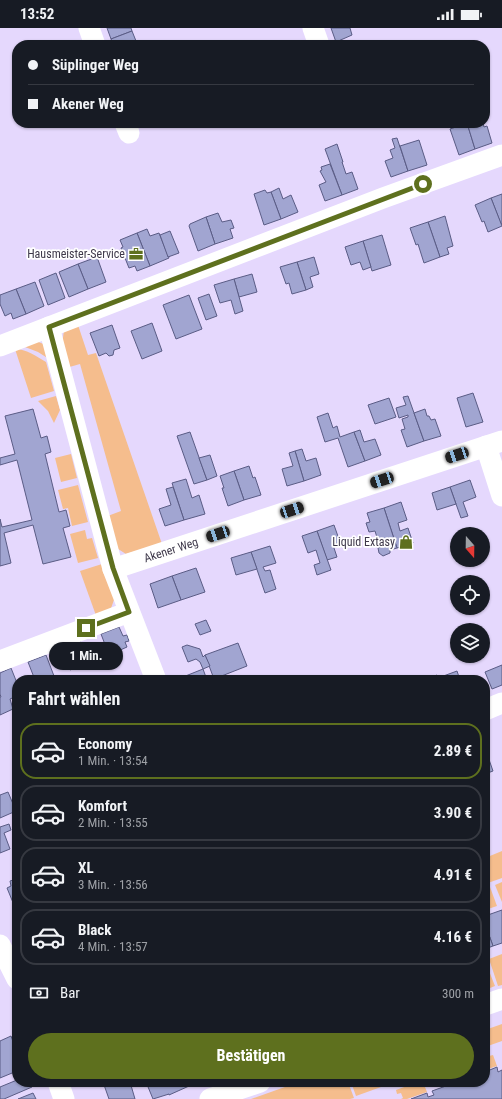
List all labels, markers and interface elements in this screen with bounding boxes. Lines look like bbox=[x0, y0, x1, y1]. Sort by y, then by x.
text: 13:52 bbox=[20, 5, 54, 23]
text: Süplinger Weg bbox=[52, 56, 139, 74]
text: Akener Weg bbox=[52, 95, 124, 113]
route start bbox=[414, 175, 432, 193]
office icon: Hausmeister-Service bbox=[128, 246, 144, 262]
place label: Hausmeister-Service bbox=[27, 247, 125, 261]
car bbox=[444, 446, 470, 464]
car bbox=[369, 471, 395, 489]
car bbox=[279, 501, 305, 519]
car bbox=[205, 525, 231, 543]
north arrow bbox=[450, 527, 490, 567]
map controls bbox=[450, 527, 490, 663]
shop icon: Liquid Extasy bbox=[398, 534, 414, 550]
street label: Akener Weg bbox=[142, 535, 200, 565]
place label: Liquid Extasy bbox=[332, 535, 395, 549]
button: locate bbox=[450, 575, 490, 615]
route end bbox=[77, 619, 95, 637]
button: layers bbox=[450, 623, 490, 663]
callout: 1 Min. bbox=[49, 642, 123, 670]
text: 1 Min. bbox=[70, 648, 102, 663]
text: Fahrt wählen bbox=[28, 688, 120, 709]
icon: car bbox=[30, 733, 66, 769]
text: Economy bbox=[78, 735, 132, 753]
text: 2.89 € bbox=[434, 742, 472, 760]
text: 1 Min. · 13:54 bbox=[78, 753, 148, 768]
icon: car bbox=[30, 795, 66, 831]
text: Komfort bbox=[78, 797, 127, 815]
text: 3.90 € bbox=[434, 804, 472, 822]
text: 2 Min. · 13:55 bbox=[78, 815, 148, 830]
icon: car bbox=[30, 857, 66, 893]
text: XL bbox=[78, 859, 94, 877]
text: 4.91 € bbox=[434, 866, 472, 884]
text: 3 Min. · 13:56 bbox=[78, 877, 148, 892]
icon: car bbox=[30, 919, 66, 955]
text: Black bbox=[78, 921, 111, 939]
text: 4.16 € bbox=[434, 928, 472, 946]
text: 4 Min. · 13:57 bbox=[78, 939, 148, 954]
icon: cash bbox=[28, 982, 50, 1004]
text: Bar bbox=[60, 984, 80, 1002]
text: 300 m bbox=[442, 986, 474, 1001]
button: Bestätigen bbox=[28, 1033, 474, 1079]

